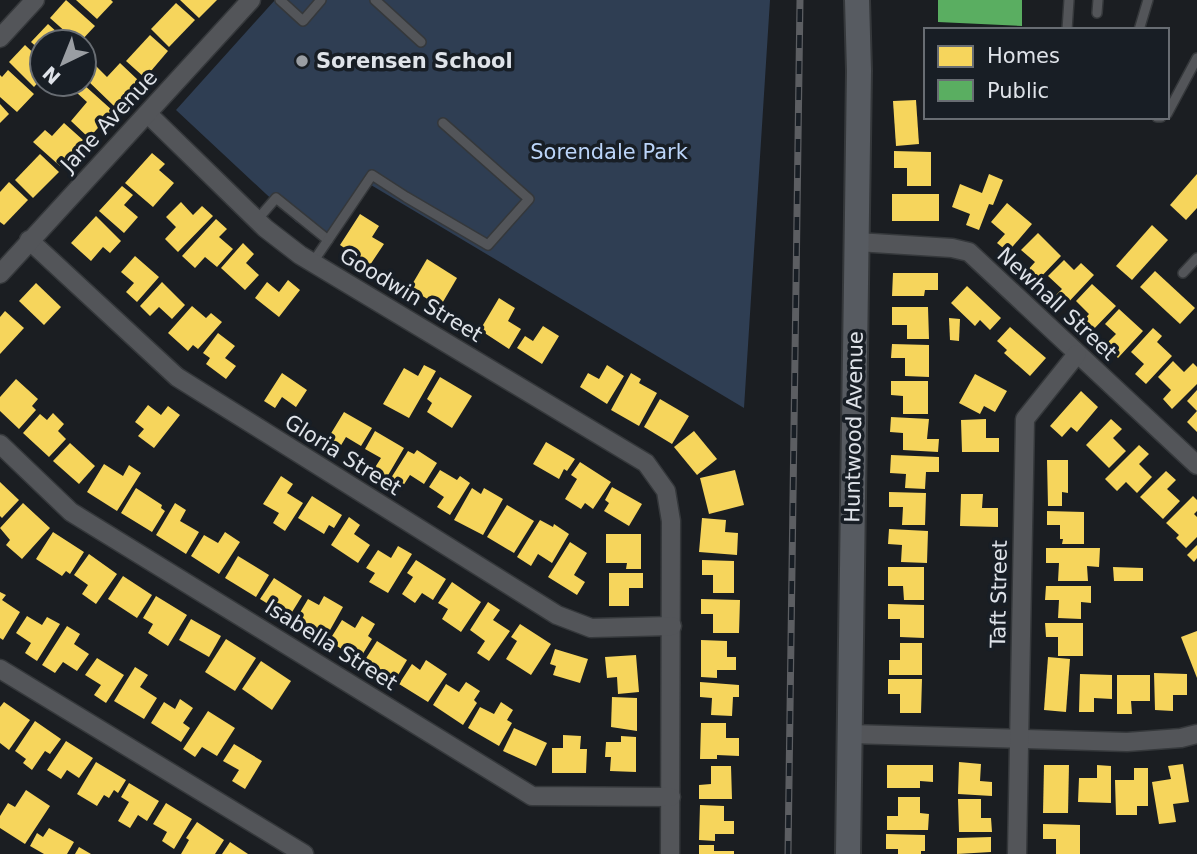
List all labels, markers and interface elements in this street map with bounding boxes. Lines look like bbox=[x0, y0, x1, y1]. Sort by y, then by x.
north arrow bbox=[28, 28, 98, 98]
legend bbox=[924, 28, 1169, 119]
text: Homes bbox=[987, 44, 1060, 68]
place label: Sorensen School bbox=[316, 49, 513, 73]
marker: Sorensen School bbox=[294, 53, 310, 69]
text: N bbox=[38, 62, 65, 89]
street label: Jane Avenue bbox=[55, 65, 162, 178]
text: Public bbox=[987, 79, 1049, 103]
park label: Sorendale Park bbox=[530, 140, 689, 164]
street label: Goodwin Street bbox=[335, 243, 487, 347]
street label: Newhall Street bbox=[992, 243, 1122, 365]
street label: Huntwood Avenue bbox=[840, 331, 868, 523]
street label: Gloria Street bbox=[280, 410, 406, 500]
street label: Taft Street bbox=[986, 540, 1012, 649]
street label: Isabella Street bbox=[260, 595, 402, 695]

